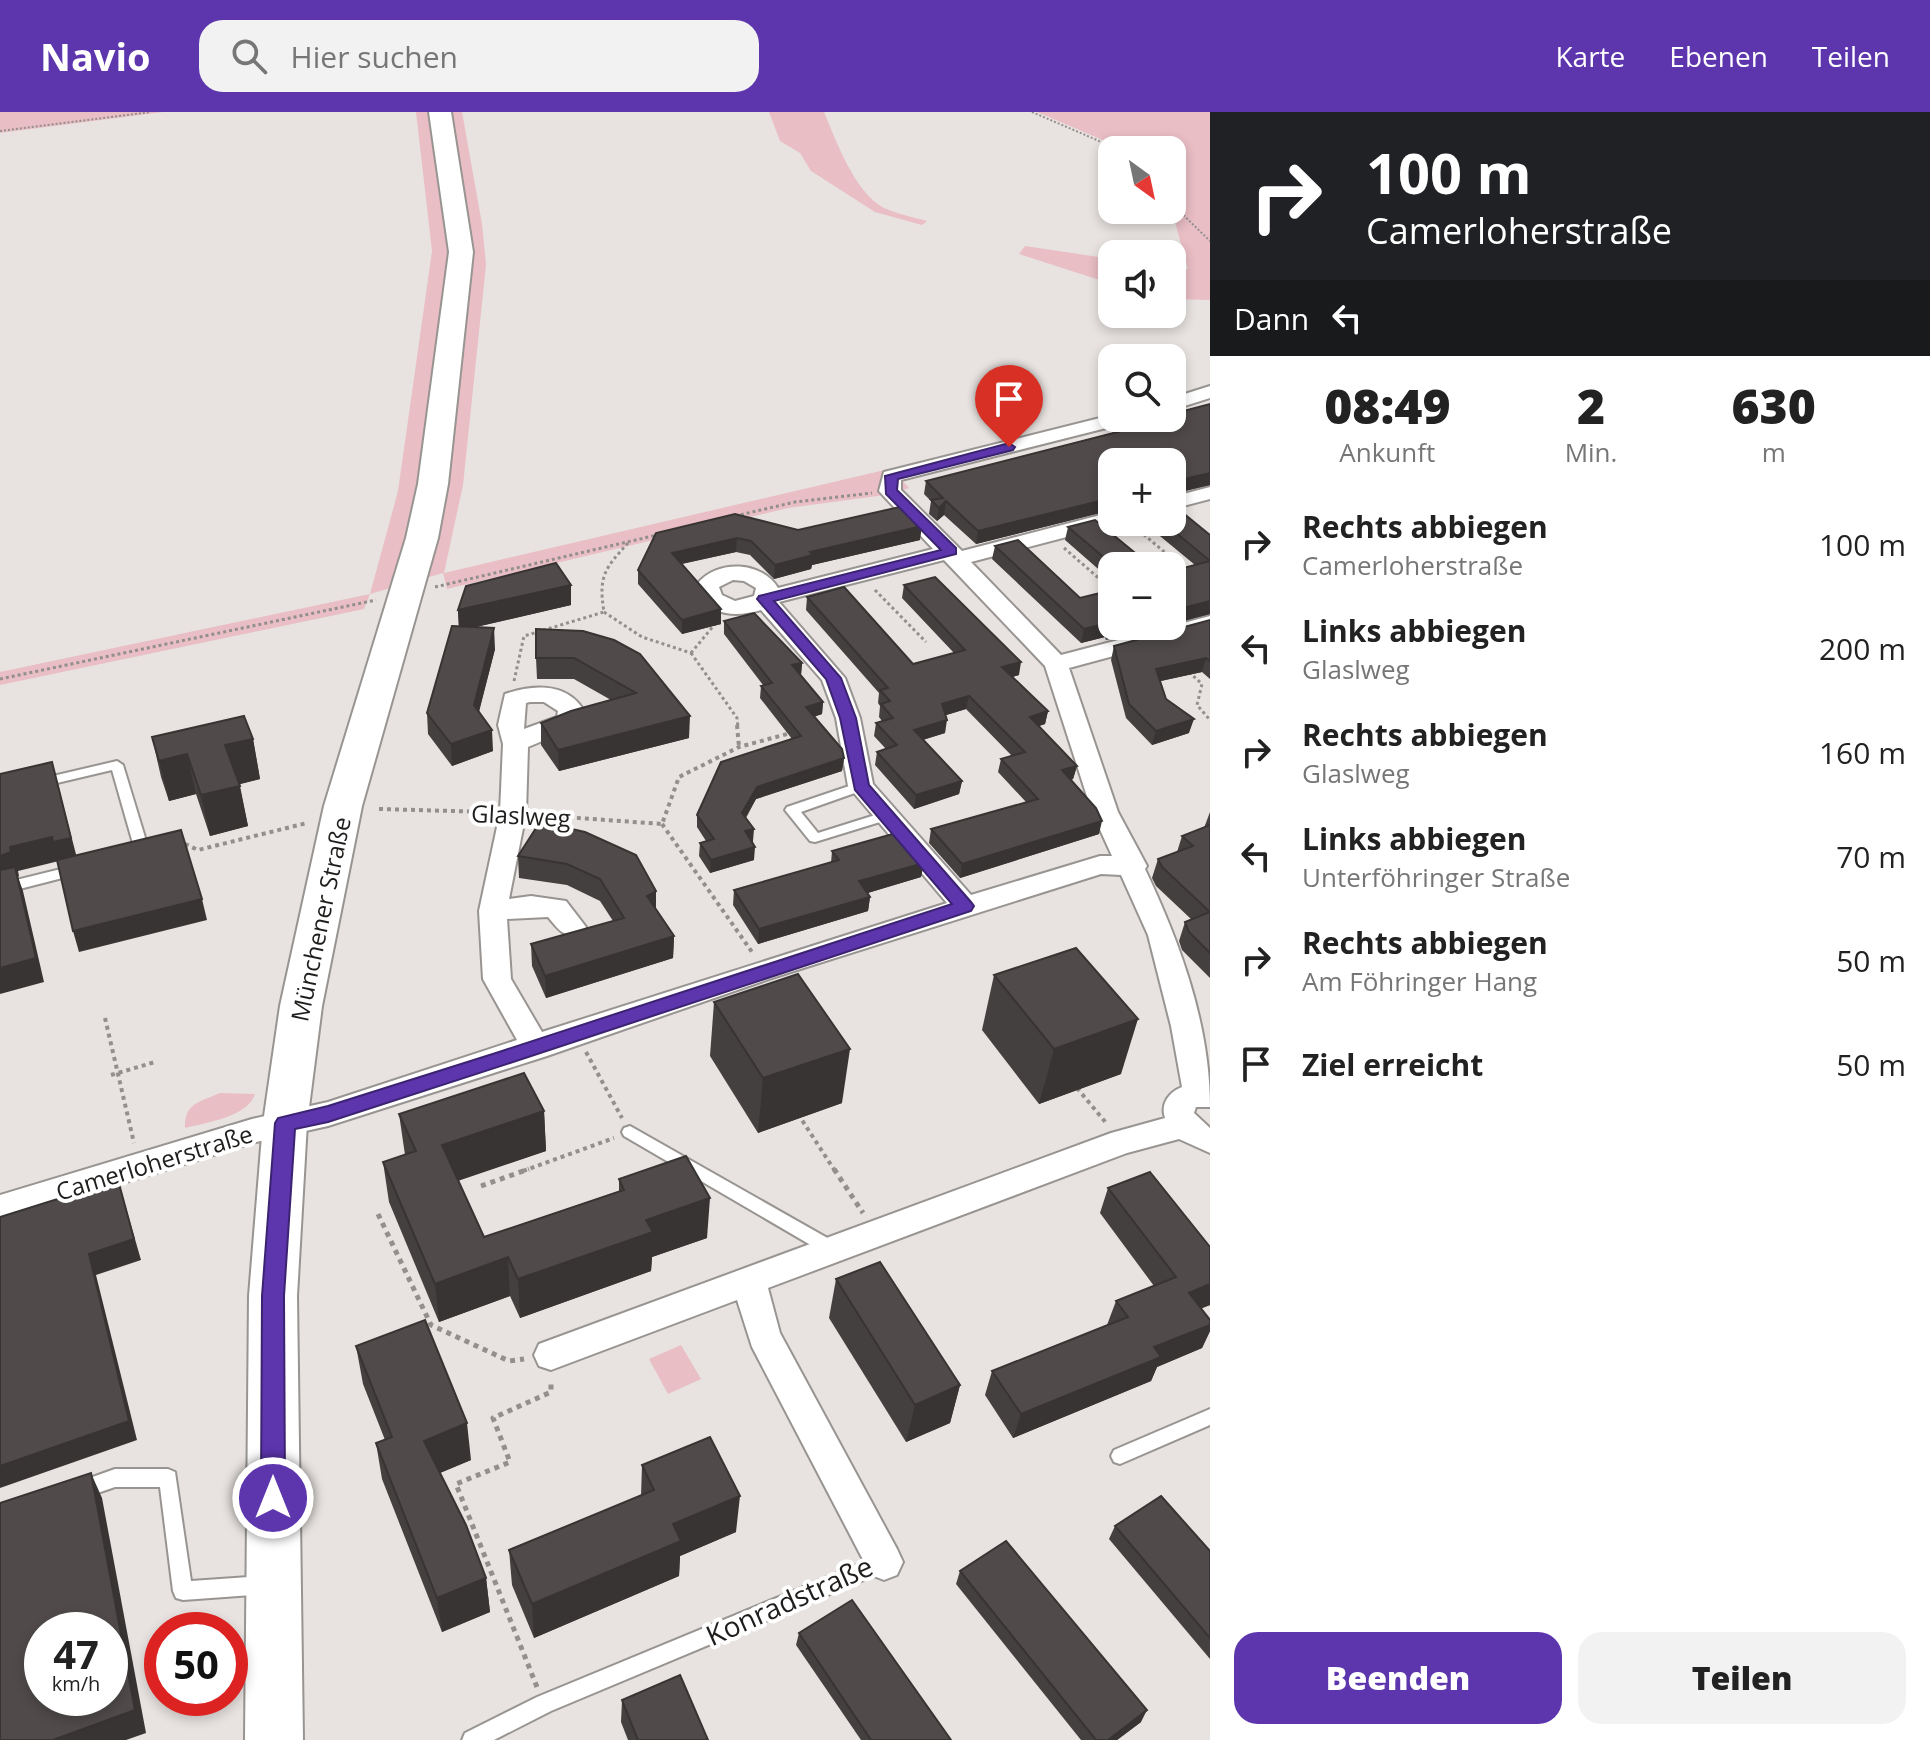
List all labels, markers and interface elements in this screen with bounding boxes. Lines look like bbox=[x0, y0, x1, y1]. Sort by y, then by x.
search box bbox=[199, 20, 759, 92]
text: Navio bbox=[40, 30, 151, 82]
icon: search bbox=[227, 34, 271, 78]
text: Hier suchen bbox=[291, 36, 458, 77]
text: Karte bbox=[1555, 37, 1625, 75]
text: Ebenen bbox=[1669, 37, 1768, 75]
text: Teilen bbox=[1812, 37, 1890, 75]
text: 100 m bbox=[1366, 134, 1532, 210]
north arrow bbox=[1098, 136, 1186, 224]
map controls bbox=[1098, 136, 1186, 640]
icon: right bbox=[1234, 144, 1338, 248]
text: Camerloherstraße bbox=[1366, 206, 1672, 255]
button: sound bbox=[1098, 240, 1186, 328]
icon: left bbox=[1325, 296, 1369, 340]
text: Dann bbox=[1234, 298, 1309, 339]
button: search bbox=[1098, 344, 1186, 432]
pin bbox=[975, 365, 1043, 447]
text: 08:49 bbox=[1324, 373, 1451, 438]
text: 2 bbox=[1577, 373, 1605, 438]
text: 630 bbox=[1731, 373, 1816, 438]
icon: arrive bbox=[987, 377, 1031, 421]
text: Ankunft bbox=[1339, 434, 1435, 470]
text: Min. bbox=[1565, 434, 1617, 470]
text: m bbox=[1762, 434, 1786, 470]
button: + bbox=[1098, 448, 1186, 536]
text: Rechts abbiegen bbox=[1302, 506, 1548, 547]
icon: right bbox=[1234, 522, 1278, 566]
text: 100 m bbox=[1819, 524, 1906, 565]
text: Camerloherstraße bbox=[1302, 547, 1523, 583]
button: − bbox=[1098, 552, 1186, 640]
text: Links abbiegen bbox=[1302, 610, 1527, 651]
icon: left bbox=[1234, 626, 1278, 670]
text: 200 m bbox=[1819, 628, 1906, 669]
text: Glaslweg bbox=[1302, 651, 1410, 687]
text: Rechts abbiegen bbox=[1302, 714, 1548, 755]
icon: right bbox=[1234, 730, 1278, 774]
text: 160 m bbox=[1819, 732, 1906, 773]
text: Glaslweg bbox=[1302, 755, 1410, 791]
street label: Glaslweg bbox=[470, 796, 572, 834]
street label: Münchener Straße bbox=[282, 814, 358, 1024]
text: Links abbiegen bbox=[1302, 818, 1527, 859]
icon: left bbox=[1234, 834, 1278, 878]
text: 70 m bbox=[1836, 836, 1906, 877]
text: Unterföhringer Straße bbox=[1302, 859, 1570, 895]
text: Rechts abbiegen bbox=[1302, 922, 1548, 963]
icon: right bbox=[1234, 938, 1278, 982]
text: 50 m bbox=[1836, 940, 1906, 981]
text: Am Föhringer Hang bbox=[1302, 963, 1537, 999]
icon: arrive bbox=[1234, 1042, 1278, 1086]
text: Ziel erreicht bbox=[1302, 1044, 1483, 1085]
text: 50 m bbox=[1836, 1044, 1906, 1085]
street label: Camerloherstraße bbox=[52, 1116, 256, 1208]
position arrow bbox=[231, 1456, 315, 1540]
street label: Konradstraße bbox=[700, 1546, 878, 1654]
speed limit sign: 50 bbox=[144, 1612, 248, 1716]
text: 47 bbox=[53, 1626, 99, 1681]
button: Beenden bbox=[1234, 1632, 1562, 1724]
button: Teilen bbox=[1578, 1632, 1906, 1724]
text: km/h bbox=[52, 1670, 100, 1697]

